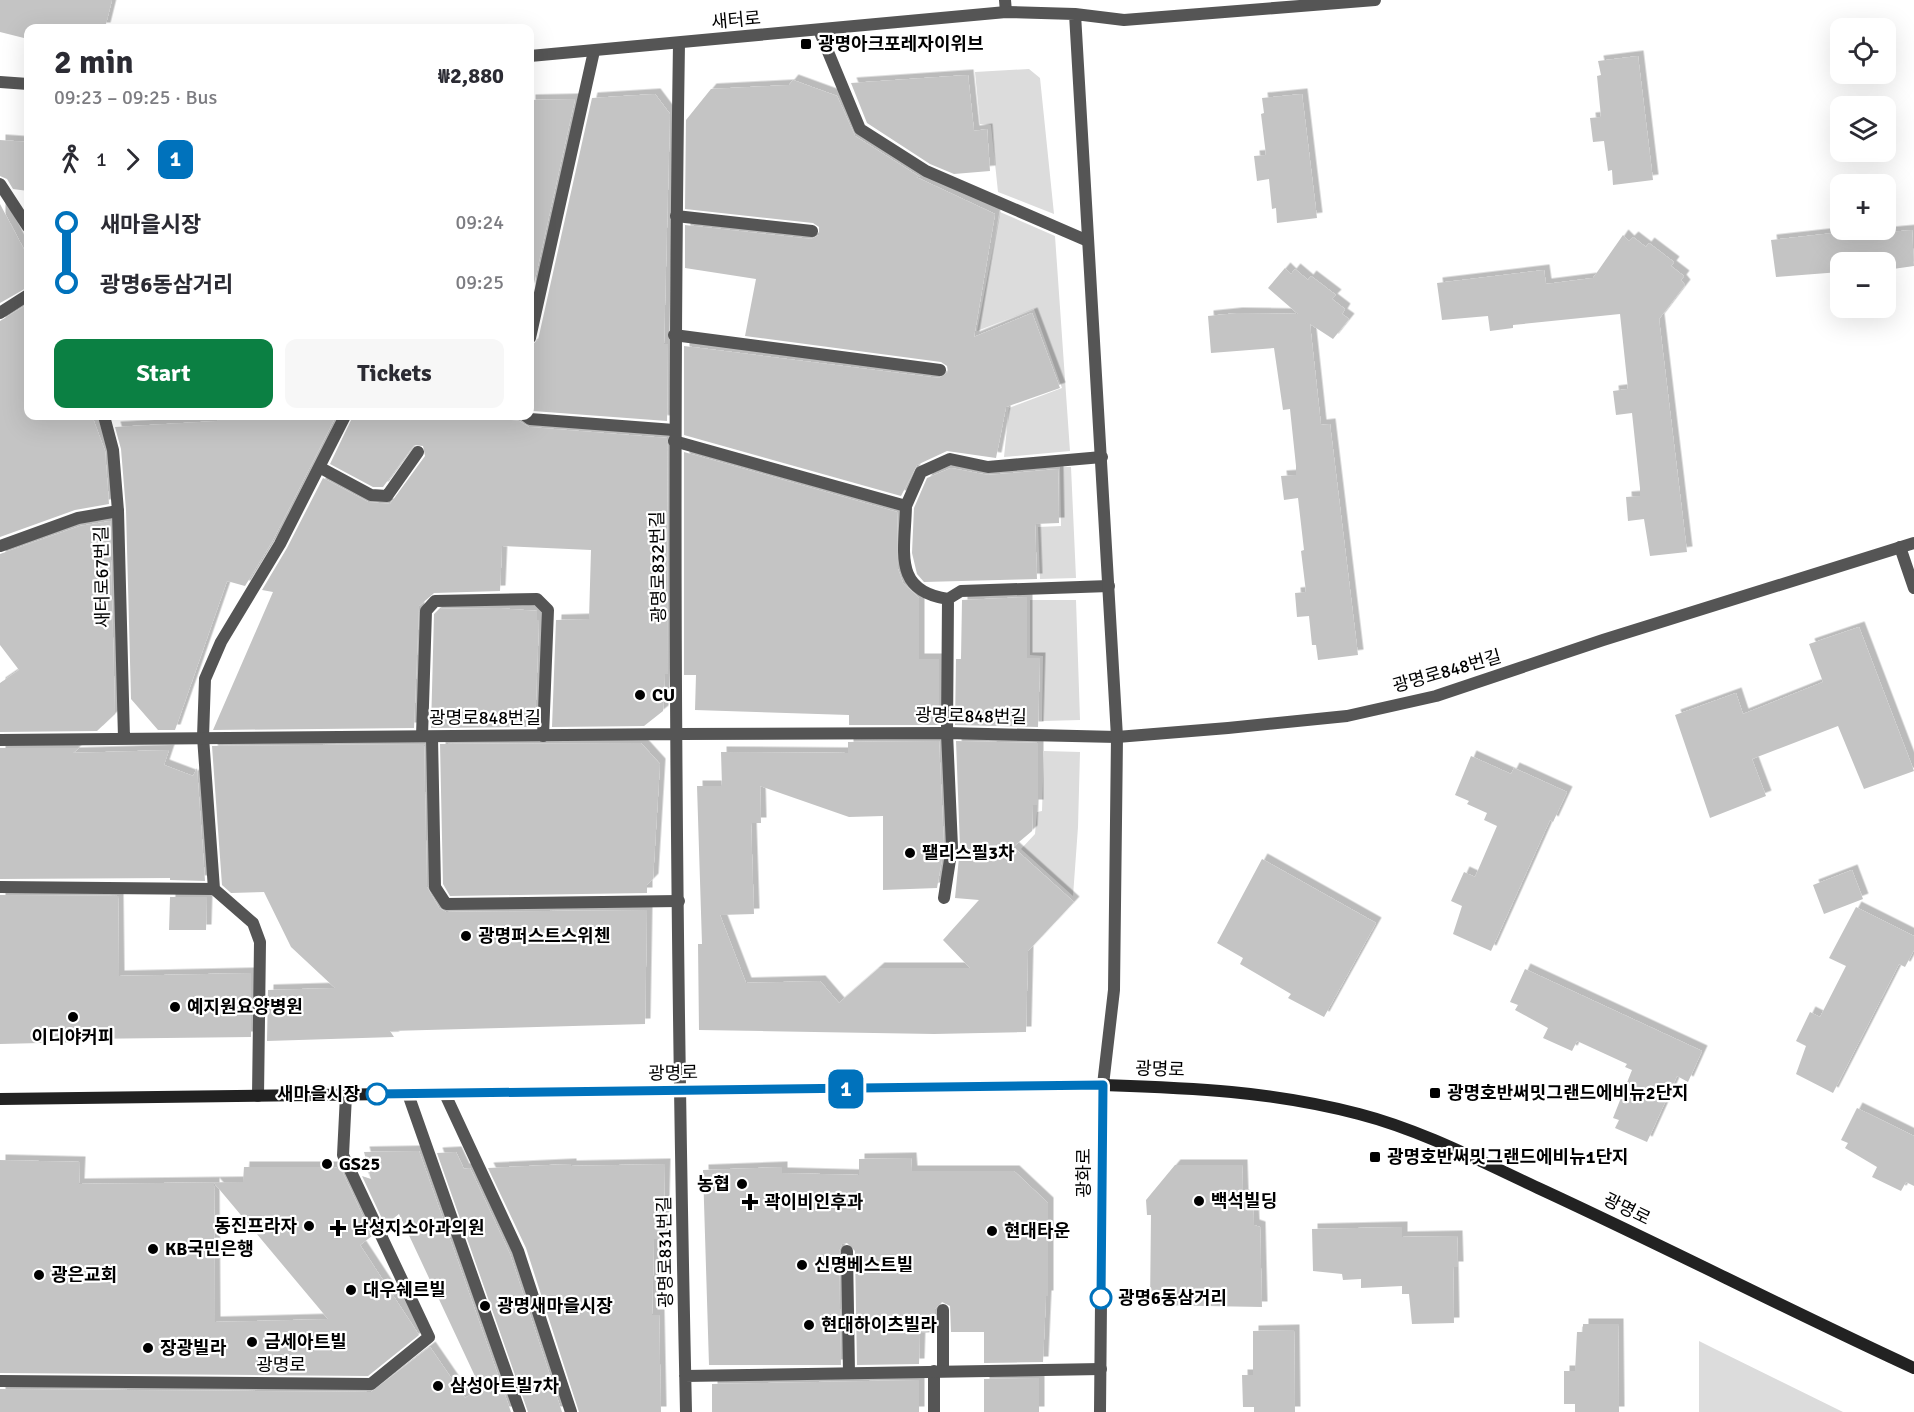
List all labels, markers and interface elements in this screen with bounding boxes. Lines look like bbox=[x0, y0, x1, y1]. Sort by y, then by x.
street label: 새터로 bbox=[710, 7, 762, 33]
map controls bbox=[1830, 18, 1896, 318]
button: locate bbox=[1830, 18, 1896, 84]
place label: 광명아크포레자이위브 bbox=[818, 33, 984, 55]
marker: 광명아크포레자이위브 bbox=[799, 37, 813, 51]
text: 2 min bbox=[54, 42, 134, 83]
text: ₩2,880 bbox=[438, 62, 504, 89]
text: 09:23 – 09:25 · Bus bbox=[54, 85, 217, 110]
button: layers bbox=[1830, 96, 1896, 162]
icon: walk bbox=[54, 143, 87, 176]
icon: forward bbox=[116, 143, 149, 176]
text: 1 bbox=[170, 146, 181, 172]
text: 1 bbox=[96, 147, 107, 172]
button: + bbox=[1830, 174, 1896, 240]
text: 09:24 bbox=[455, 210, 504, 235]
text: 새마을시장 bbox=[100, 211, 201, 238]
button: − bbox=[1830, 252, 1896, 318]
text: 09:25 bbox=[455, 270, 504, 295]
text: 광명6동삼거리 bbox=[100, 271, 233, 298]
button: Start bbox=[54, 339, 273, 408]
button: Tickets bbox=[285, 339, 504, 408]
street label: 광명로832번길 bbox=[646, 511, 670, 623]
street label: 새터로67번길 bbox=[90, 526, 114, 628]
street label: 광명로848번길 bbox=[1390, 645, 1504, 697]
place label: CU bbox=[652, 684, 675, 706]
marker: CU bbox=[633, 688, 647, 702]
street label: 광명로848번길 bbox=[915, 704, 1027, 728]
street label: 광명로848번길 bbox=[429, 707, 541, 729]
place label: 팰리스필3차 bbox=[922, 842, 1015, 864]
marker: 팰리스필3차 bbox=[903, 846, 917, 860]
place label: 광명퍼스트스위첸 bbox=[478, 925, 610, 947]
marker: 광명퍼스트스위첸 bbox=[459, 929, 473, 943]
place label: 예지원요양병원 bbox=[187, 996, 303, 1018]
marker: 예지원요양병원 bbox=[168, 1000, 182, 1014]
marker: 이디야커피 bbox=[66, 1010, 80, 1024]
place label: 이디야커피 bbox=[32, 1026, 114, 1048]
street label: 광명로 bbox=[1135, 1057, 1185, 1081]
street label: 광명로 bbox=[648, 1062, 698, 1084]
line badge: 1 bbox=[826, 1070, 866, 1108]
text: 1 bbox=[840, 1076, 852, 1102]
place label: 광명호반써밋그랜드에비뉴2단지 bbox=[1447, 1082, 1689, 1104]
place label: 새마을시장 bbox=[277, 1083, 360, 1105]
marker: 새마을시장 bbox=[366, 1083, 388, 1105]
marker: 광명호반써밋그랜드에비뉴2단지 bbox=[1428, 1086, 1442, 1100]
place label: 광명호반써밋그랜드에비뉴1단지 bbox=[1387, 1146, 1629, 1168]
street label: 광화로 bbox=[1073, 1148, 1095, 1198]
marker: 광명호반써밋그랜드에비뉴1단지 bbox=[1368, 1150, 1382, 1164]
place label: GS25 bbox=[339, 1153, 380, 1175]
marker: GS25 bbox=[320, 1157, 334, 1171]
place label: 농협 bbox=[697, 1173, 730, 1195]
marker: 농협 bbox=[735, 1177, 749, 1191]
street label: 광명로 bbox=[1600, 1188, 1654, 1230]
place label: 백석빌딩 bbox=[1211, 1190, 1277, 1212]
place label: 곽이비인후과 bbox=[764, 1191, 864, 1213]
marker: 곽이비인후과 bbox=[741, 1193, 759, 1211]
marker: 백석빌딩 bbox=[1192, 1194, 1206, 1208]
street label: 광명로831번길 bbox=[653, 1196, 677, 1308]
place label: 동진프라자 bbox=[214, 1215, 297, 1237]
place label: 남성지소아과의원 bbox=[352, 1217, 484, 1239]
marker: 동진프라자 bbox=[302, 1219, 316, 1233]
marker: 남성지소아과의원 bbox=[329, 1219, 347, 1237]
place label: 현대타운 bbox=[1004, 1220, 1070, 1242]
marker: 현대타운 bbox=[985, 1224, 999, 1238]
place label: KB국민은행 bbox=[165, 1238, 253, 1260]
marker: KB국민은행 bbox=[146, 1242, 160, 1256]
place label: 신명베스트빌 bbox=[814, 1254, 913, 1276]
marker: 신명베스트빌 bbox=[795, 1258, 809, 1272]
place label: 광은교회 bbox=[51, 1264, 117, 1286]
marker: 광은교회 bbox=[32, 1268, 46, 1282]
place label: 대우쉐르빌 bbox=[363, 1279, 446, 1301]
marker: 대우쉐르빌 bbox=[344, 1283, 358, 1297]
marker: 광명6동삼거리 bbox=[1090, 1287, 1112, 1309]
place label: 광명6동삼거리 bbox=[1118, 1287, 1227, 1309]
place label: 광명새마을시장 bbox=[497, 1295, 613, 1317]
marker: 광명새마을시장 bbox=[478, 1299, 492, 1313]
place label: 현대하이츠빌라 bbox=[821, 1314, 937, 1336]
marker: 현대하이츠빌라 bbox=[802, 1318, 816, 1332]
place label: 금세아트빌 bbox=[264, 1331, 347, 1353]
marker: 금세아트빌 bbox=[245, 1335, 259, 1349]
place label: 장광빌라 bbox=[160, 1337, 227, 1359]
marker: 장광빌라 bbox=[141, 1341, 155, 1355]
street label: 광명로 bbox=[256, 1354, 306, 1376]
place label: 삼성아트빌7차 bbox=[450, 1375, 560, 1397]
marker: 삼성아트빌7차 bbox=[431, 1379, 445, 1393]

